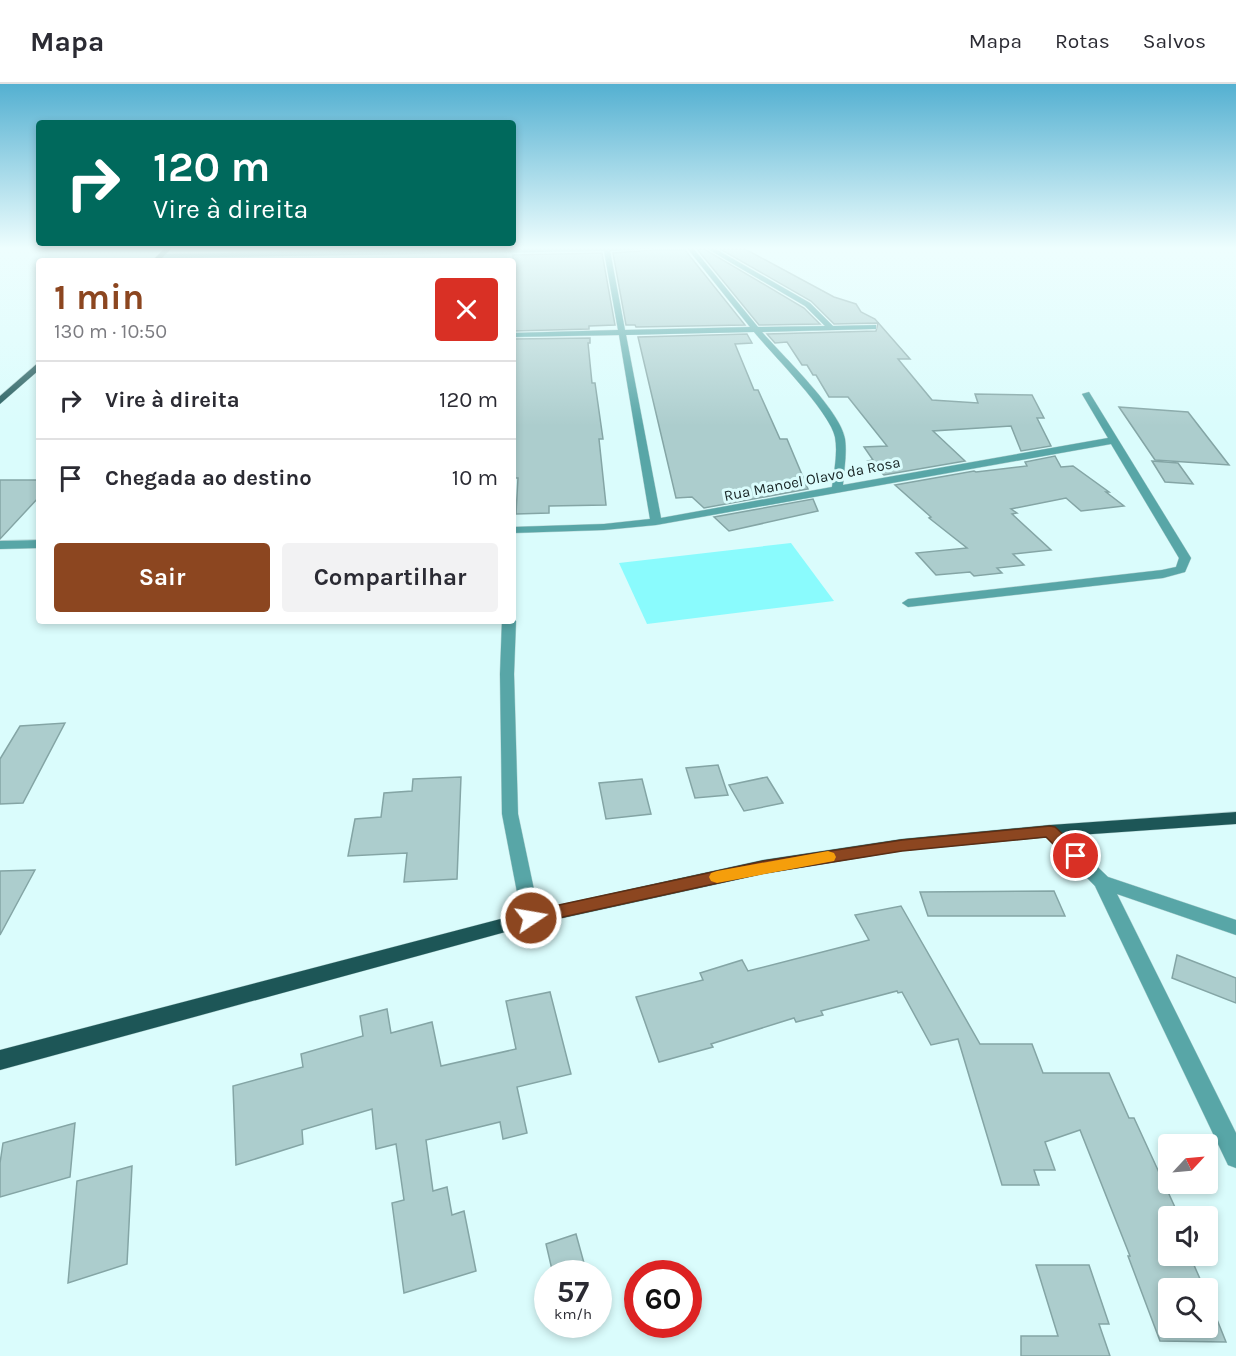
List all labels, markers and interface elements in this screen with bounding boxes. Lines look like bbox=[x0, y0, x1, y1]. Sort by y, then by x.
text: Mapa bbox=[30, 25, 104, 58]
text: Mapa bbox=[969, 29, 1022, 53]
text: Rotas bbox=[1055, 29, 1110, 53]
text: Salvos bbox=[1143, 29, 1206, 53]
text: 120 m bbox=[153, 142, 270, 192]
icon: right bbox=[54, 144, 132, 222]
text: Vire à direita bbox=[153, 193, 308, 225]
text: 1 min bbox=[54, 276, 144, 318]
button: close bbox=[435, 278, 498, 341]
text: 130 m · 10:50 bbox=[54, 320, 167, 343]
icon: right bbox=[54, 384, 87, 417]
text: Vire à direita bbox=[105, 387, 240, 413]
text: 120 m bbox=[439, 387, 498, 413]
street label: Rua Manoel Olavo da Rosa bbox=[722, 453, 902, 505]
icon: arrive bbox=[54, 462, 87, 495]
text: Chegada ao destino bbox=[105, 465, 312, 491]
text: 10 m bbox=[452, 465, 498, 491]
button: Sair bbox=[54, 543, 270, 612]
button: Compartilhar bbox=[282, 543, 498, 612]
pin bbox=[1050, 830, 1101, 881]
icon: arrive bbox=[1059, 839, 1092, 872]
position arrow bbox=[499, 886, 563, 950]
north arrow bbox=[1158, 1134, 1218, 1194]
map controls bbox=[1158, 1134, 1218, 1338]
button: sound bbox=[1158, 1206, 1218, 1266]
speed limit sign: 60 bbox=[624, 1260, 702, 1338]
text: 57 bbox=[557, 1274, 589, 1310]
button: search bbox=[1158, 1278, 1218, 1338]
text: km/h bbox=[554, 1305, 592, 1323]

